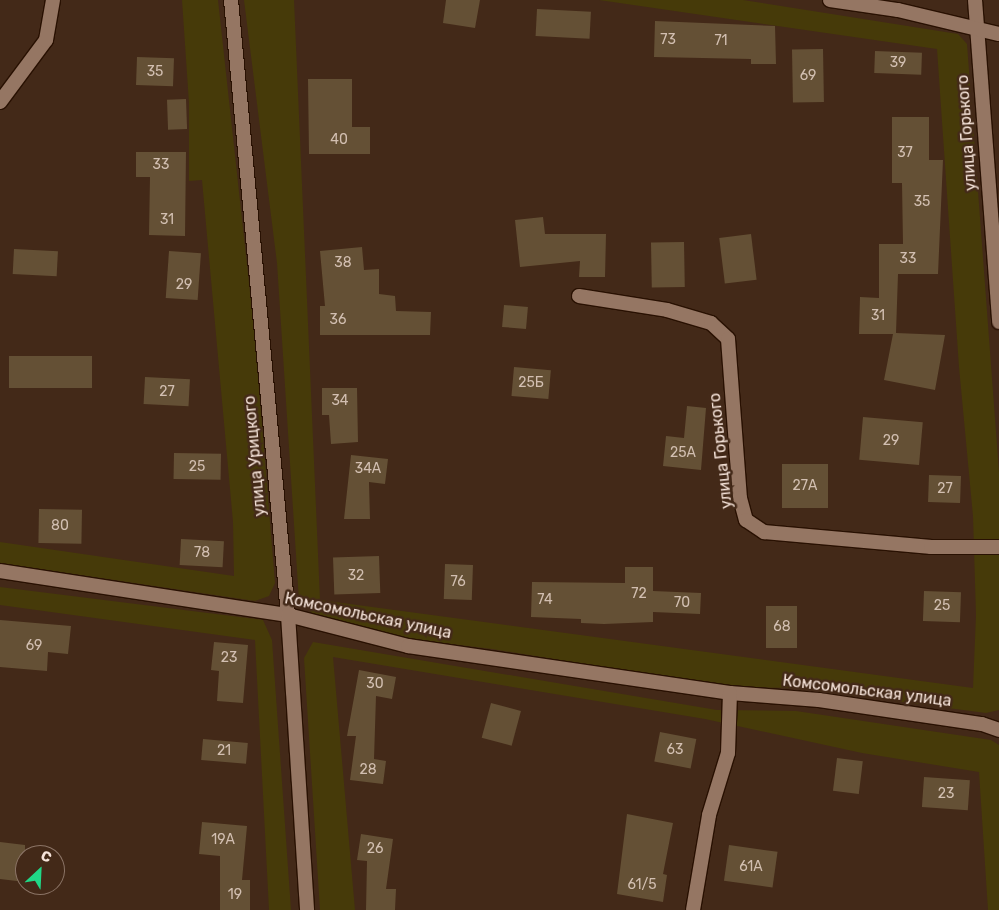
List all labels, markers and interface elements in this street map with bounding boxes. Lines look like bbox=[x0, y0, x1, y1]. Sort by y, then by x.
house number: 73 bbox=[660, 32, 676, 48]
house number: 71 bbox=[714, 33, 728, 49]
house number: 39 bbox=[890, 55, 906, 71]
house number: 35 bbox=[147, 64, 163, 80]
house number: 69 bbox=[800, 68, 816, 84]
street label: улица Горького bbox=[953, 74, 981, 192]
house number: 40 bbox=[330, 132, 348, 148]
house number: 37 bbox=[897, 145, 913, 161]
house number: 33 bbox=[153, 157, 169, 173]
house number: 35 bbox=[914, 194, 930, 210]
house number: 31 bbox=[160, 212, 174, 228]
house number: 33 bbox=[900, 251, 916, 267]
house number: 38 bbox=[334, 255, 352, 271]
house number: 29 bbox=[176, 277, 192, 293]
house number: 31 bbox=[871, 308, 885, 324]
house number: 36 bbox=[330, 312, 346, 328]
house number: 25Б bbox=[518, 375, 544, 391]
house number: 27 bbox=[159, 384, 175, 400]
street label: улица Горького bbox=[705, 392, 737, 510]
house number: 34 bbox=[331, 393, 349, 409]
street label: улица Урицкого bbox=[240, 395, 270, 517]
house number: 29 bbox=[883, 433, 899, 449]
house number: 25А bbox=[670, 445, 696, 461]
house number: 25 bbox=[189, 459, 205, 475]
house number: 34А bbox=[355, 461, 381, 477]
house number: 27А bbox=[793, 478, 817, 494]
house number: 27 bbox=[937, 481, 953, 497]
house number: 80 bbox=[51, 518, 69, 534]
house number: 78 bbox=[194, 545, 210, 561]
house number: 32 bbox=[348, 568, 364, 584]
house number: 76 bbox=[450, 574, 466, 590]
house number: 72 bbox=[631, 586, 647, 602]
street label: Комсомольская улица bbox=[283, 589, 453, 643]
house number: 74 bbox=[537, 592, 553, 608]
house number: 70 bbox=[674, 595, 690, 611]
house number: 25 bbox=[934, 598, 950, 614]
house number: 68 bbox=[773, 619, 791, 635]
house number: 69 bbox=[26, 638, 42, 654]
house number: 23 bbox=[221, 650, 237, 666]
street label: Комсомольская улица bbox=[781, 671, 953, 711]
house number: 30 bbox=[366, 676, 384, 692]
house number: 63 bbox=[667, 742, 683, 758]
house number: 21 bbox=[217, 743, 231, 759]
house number: 28 bbox=[359, 762, 377, 778]
house number: 23 bbox=[938, 786, 954, 802]
house number: 19А bbox=[211, 832, 235, 848]
house number: 26 bbox=[367, 841, 383, 857]
north arrow bbox=[15, 845, 65, 895]
text: С bbox=[38, 847, 54, 867]
house number: 61А bbox=[739, 859, 763, 875]
house number: 61/5 bbox=[627, 877, 657, 893]
house number: 19 bbox=[228, 887, 242, 903]

